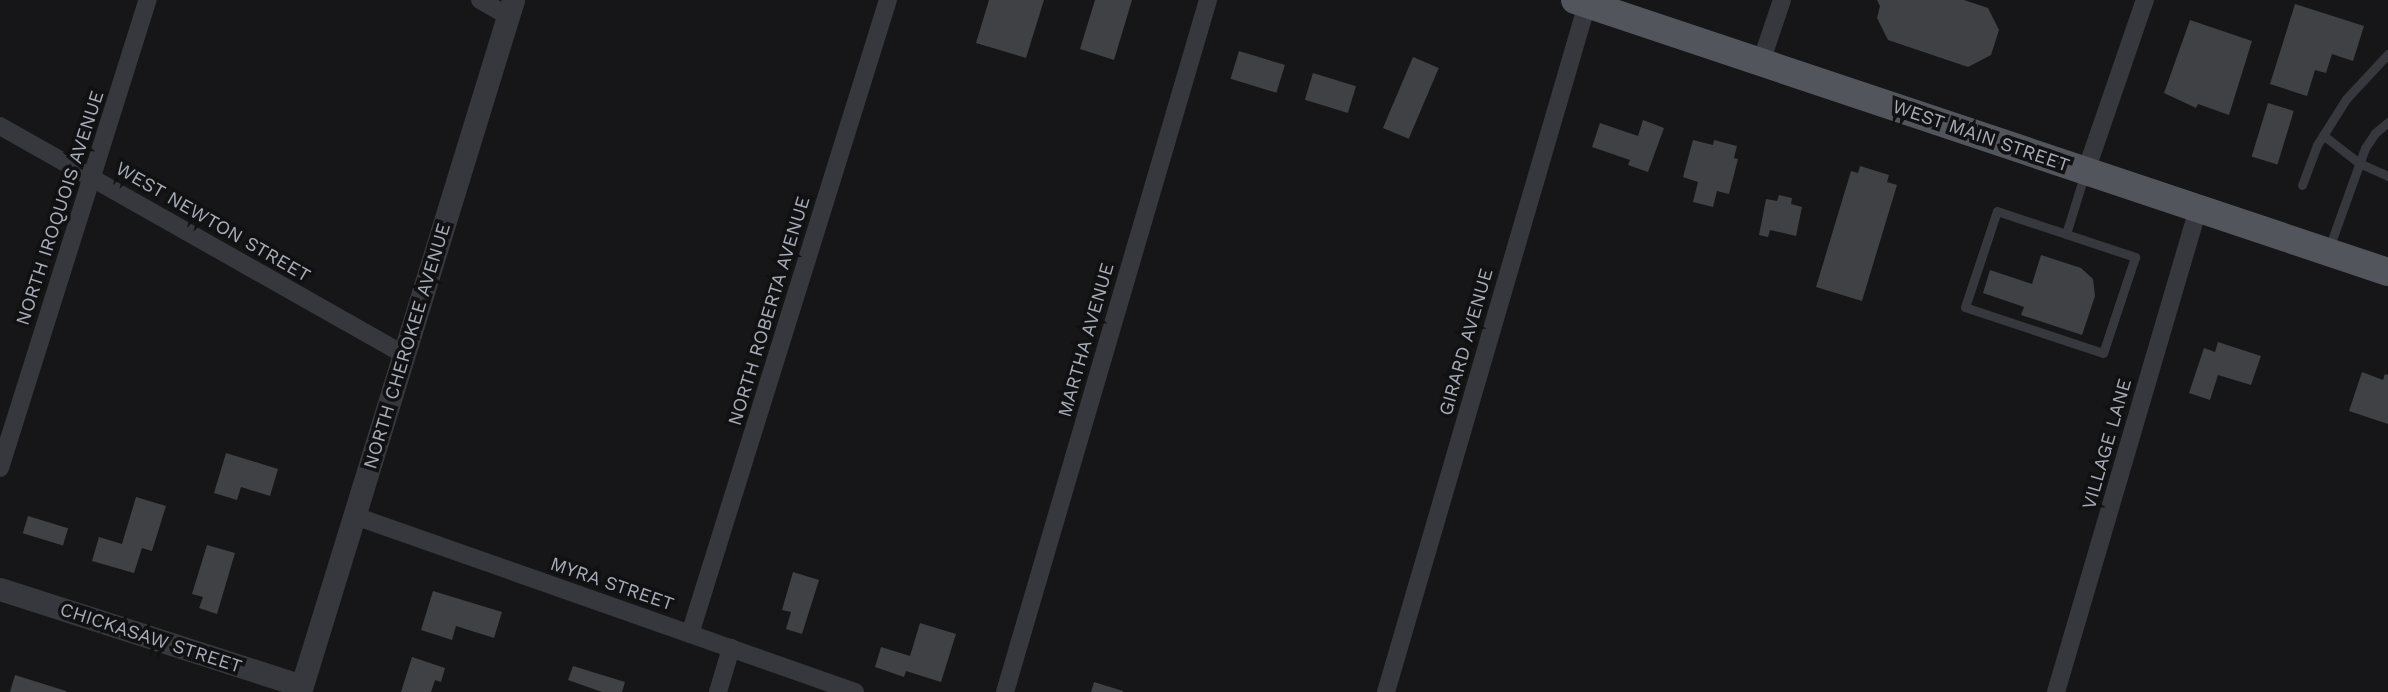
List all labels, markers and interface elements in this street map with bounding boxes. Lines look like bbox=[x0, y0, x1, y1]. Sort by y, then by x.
street label: NORTH IROQUOIS AVENUE bbox=[11, 87, 109, 329]
street label: WEST MAIN STREET bbox=[1889, 95, 2073, 177]
street label: WEST NEWTON STREET bbox=[111, 157, 315, 287]
street label: NORTH ROBERTA AVENUE bbox=[723, 193, 815, 429]
street label: NORTH CHEROKEE AVENUE bbox=[359, 220, 455, 472]
street label: MARTHA AVENUE bbox=[1053, 260, 1119, 420]
street label: GIRARD AVENUE bbox=[1434, 265, 1498, 419]
street label: VILLAGE LANE bbox=[2077, 376, 2137, 512]
street label: MYRA STREET bbox=[547, 552, 677, 616]
street label: CHICKASAW STREET bbox=[57, 598, 245, 678]

